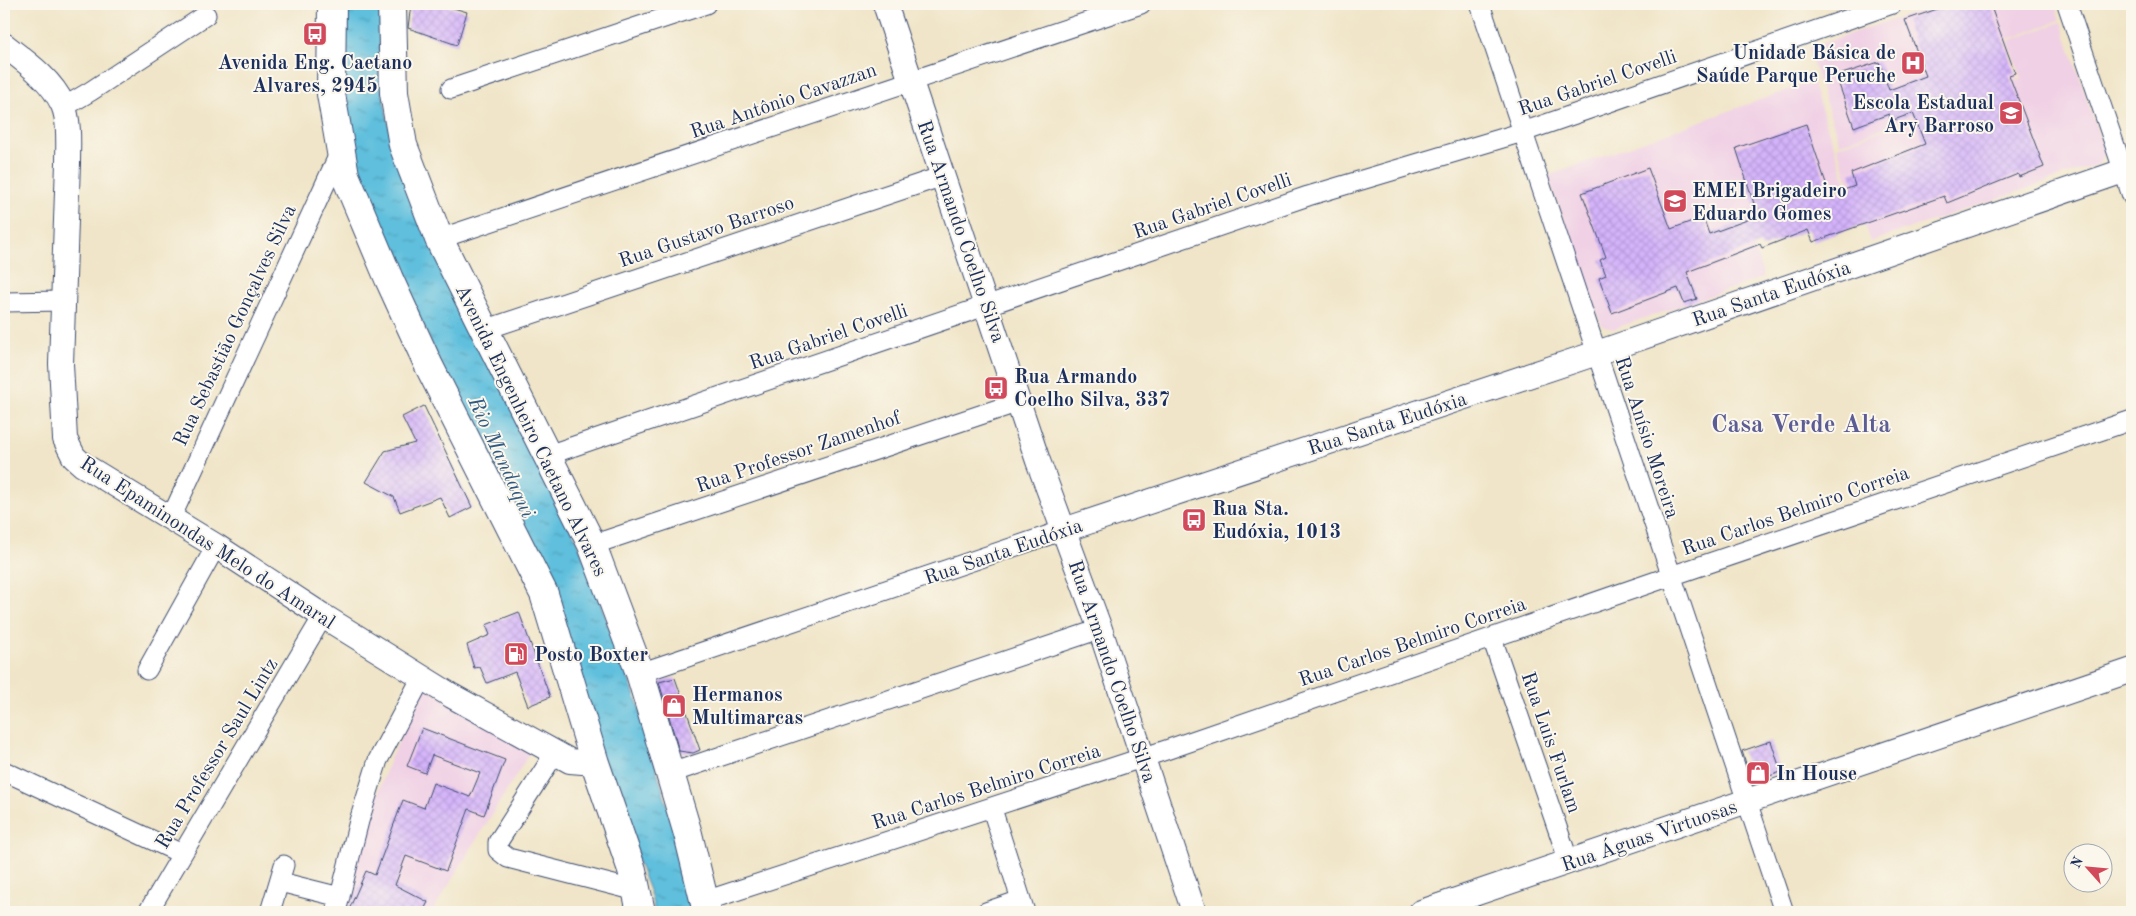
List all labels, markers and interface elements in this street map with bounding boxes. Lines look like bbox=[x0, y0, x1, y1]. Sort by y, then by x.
bus stop icon: Avenida Eng. Caetano Alvares, 2945 bbox=[302, 21, 328, 47]
place label: Unidade Básica de Saúde Parque Peruche bbox=[1696, 44, 1896, 87]
street label: Rua Gabriel Covelli bbox=[1516, 47, 1680, 120]
hospital icon: Unidade Básica de Saúde Parque Peruche bbox=[1900, 50, 1926, 76]
place label: Avenida Eng. Caetano Alvares, 2945 bbox=[218, 54, 412, 97]
street label: Rua Antônio Cavazzan bbox=[688, 60, 880, 143]
place label: Escola Estadual Ary Barroso bbox=[1852, 94, 1994, 137]
school or university icon: Escola Estadual Ary Barroso bbox=[1998, 100, 2024, 126]
street label: Rua Armando Coelho Silva bbox=[913, 118, 1008, 346]
street label: Rua Gabriel Covelli bbox=[1131, 170, 1295, 243]
place label: EMEI Brigadeiro Eduardo Gomes bbox=[1692, 182, 1847, 225]
school or university icon: EMEI Brigadeiro Eduardo Gomes bbox=[1662, 188, 1688, 214]
street label: Rua Gustavo Barroso bbox=[616, 193, 797, 272]
street label: Rua Sebastião Gonçalves Silva bbox=[171, 202, 301, 450]
street label: Rua Santa Eudóxia bbox=[1690, 258, 1854, 331]
street label: Avenida Engenheiro Caetano Alvares bbox=[451, 282, 610, 580]
street label: Rua Gabriel Covelli bbox=[747, 301, 911, 374]
street label: Rua Anísio Moreira bbox=[1610, 354, 1682, 521]
place label: Rua Armando Coelho Silva, 337 bbox=[1014, 368, 1170, 411]
bus stop icon: Rua Armando Coelho Silva, 337 bbox=[983, 375, 1009, 401]
street label: Rua Santa Eudóxia bbox=[1306, 390, 1470, 460]
water label: Rio Mandaqui bbox=[463, 393, 538, 522]
street label: Rua Professor Zamenhof bbox=[694, 408, 905, 497]
district label: Casa Verde Alta bbox=[1711, 413, 1891, 438]
street label: Rua Epaminondas Melo do Amaral bbox=[76, 454, 338, 634]
street label: Rua Carlos Belmiro Correia bbox=[1679, 463, 1912, 560]
place label: Rua Sta. Eudóxia, 1013 bbox=[1212, 500, 1341, 543]
bus stop icon: Rua Sta. Eudóxia, 1013 bbox=[1181, 507, 1207, 533]
street label: Rua Santa Eudóxia bbox=[922, 516, 1086, 589]
street label: Rua Armando Coelho Silva bbox=[1064, 558, 1159, 786]
street label: Rua Carlos Belmiro Correia bbox=[1296, 594, 1529, 691]
fuel station icon: Posto Boxter bbox=[503, 641, 529, 667]
place label: Posto Boxter bbox=[534, 646, 648, 666]
street label: Rua Professor Saul Lintz bbox=[153, 655, 283, 853]
street label: Rua Luis Furlam bbox=[1517, 670, 1584, 816]
place label: Hermanos Multimarcas bbox=[692, 686, 803, 729]
shop icon: Hermanos Multimarcas bbox=[661, 693, 687, 719]
street label: Rua Carlos Belmiro Correia bbox=[870, 741, 1104, 834]
shop icon: In House bbox=[1745, 760, 1771, 786]
place label: In House bbox=[1776, 765, 1857, 785]
street label: Rua Águas Virtuosas bbox=[1558, 795, 1740, 876]
north arrow bbox=[2064, 844, 2114, 894]
text: N bbox=[2069, 854, 2086, 870]

